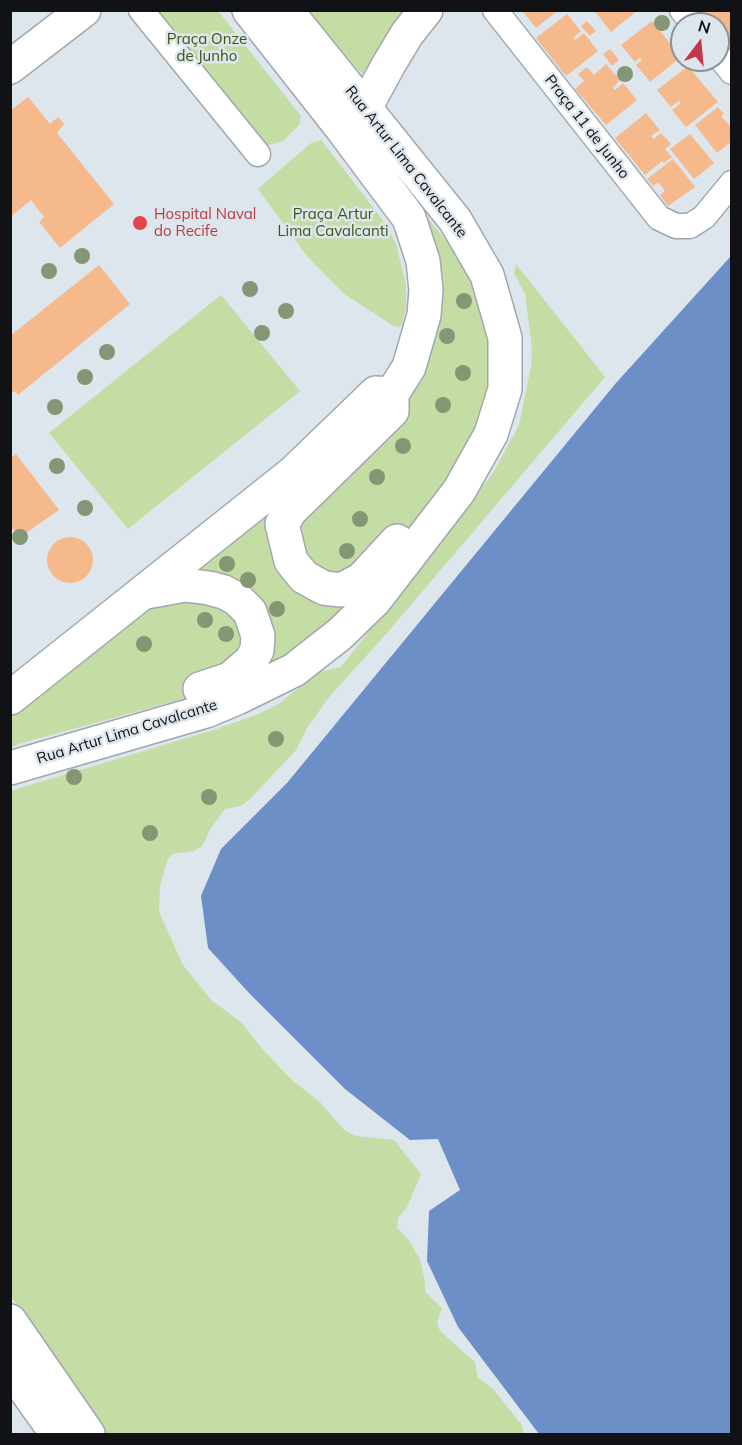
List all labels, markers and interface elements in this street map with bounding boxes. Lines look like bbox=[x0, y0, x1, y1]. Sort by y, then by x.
north arrow bbox=[670, 12, 730, 72]
text: N bbox=[696, 15, 713, 38]
park label: Praça Onze de Junho bbox=[167, 30, 247, 65]
street label: Praça 11 de Junho bbox=[541, 71, 633, 183]
street label: Rua Artur Lima Cavalcante bbox=[341, 82, 471, 242]
place label: Hospital Naval do Recife bbox=[154, 205, 256, 240]
park label: Praça Artur Lima Cavalcanti bbox=[277, 205, 389, 240]
marker: Hospital Naval do Recife bbox=[131, 214, 149, 232]
street label: Rua Artur Lima Cavalcante bbox=[35, 696, 219, 768]

